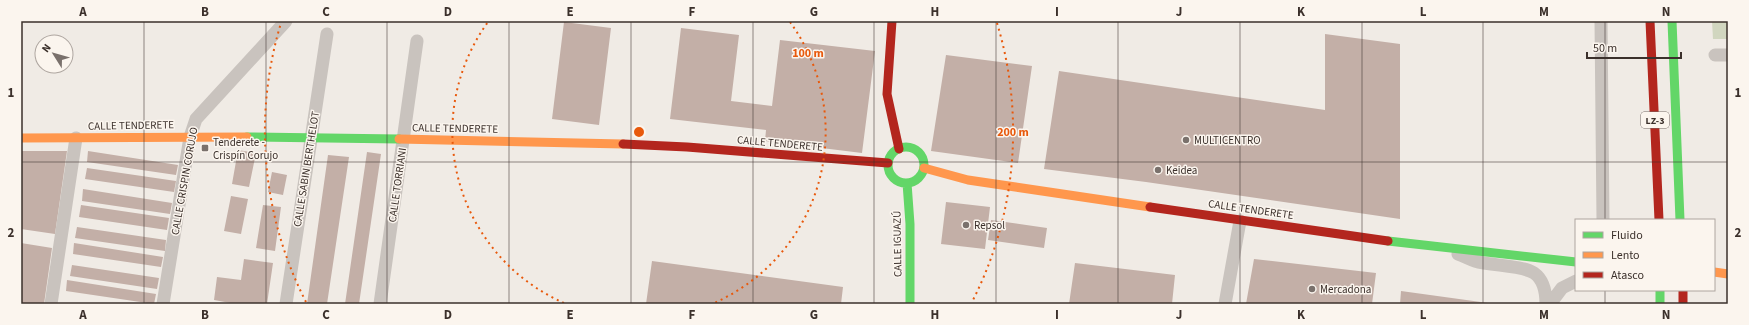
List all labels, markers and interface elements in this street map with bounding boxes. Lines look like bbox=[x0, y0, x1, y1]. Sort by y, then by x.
text: A bbox=[78, 3, 87, 21]
text: B bbox=[201, 3, 209, 21]
text: C bbox=[322, 3, 330, 21]
text: D bbox=[444, 3, 452, 21]
text: E bbox=[566, 3, 574, 21]
text: F bbox=[689, 3, 696, 21]
text: G bbox=[810, 3, 818, 21]
text: H bbox=[931, 3, 939, 21]
text: I bbox=[1055, 3, 1059, 21]
text: J bbox=[1176, 3, 1182, 21]
text: K bbox=[1297, 3, 1306, 21]
text: L bbox=[1420, 3, 1427, 21]
text: M bbox=[1539, 3, 1549, 21]
text: N bbox=[1662, 3, 1670, 21]
north arrow bbox=[34, 34, 74, 74]
scale bar bbox=[1587, 34, 1681, 60]
text: 50 m bbox=[1593, 40, 1617, 57]
text: N bbox=[38, 41, 55, 56]
text: 100 m bbox=[792, 45, 824, 62]
text: 1 bbox=[8, 84, 15, 102]
text: 1 bbox=[1735, 84, 1742, 102]
street label: CALLE SABIN BERTHELOT bbox=[290, 110, 323, 228]
road number: LZ-3 bbox=[1641, 112, 1669, 128]
street label: CALLE TENDERETE bbox=[88, 117, 174, 134]
street label: CALLE TENDERETE bbox=[412, 120, 498, 137]
text: 200 m bbox=[997, 124, 1029, 141]
centre of rings bbox=[632, 125, 646, 139]
street label: CALLE CRISPIN CORUJO bbox=[168, 126, 201, 236]
street label: CALLE TENDERETE bbox=[736, 132, 824, 155]
place label: MULTICENTRO bbox=[1194, 133, 1261, 148]
place label: Tenderete - Crispín Corujo bbox=[213, 135, 278, 163]
marker: MULTICENTRO bbox=[1181, 135, 1191, 145]
marker: Tenderete - Crispín Corujo bbox=[200, 143, 210, 153]
street label: CALLE TORRIANI bbox=[385, 147, 410, 223]
place label: Keidea bbox=[1166, 163, 1197, 178]
marker: Keidea bbox=[1153, 165, 1163, 175]
street label: CALLE TENDERETE bbox=[1207, 196, 1295, 223]
street label: CALLE IGUAZÚ bbox=[889, 211, 906, 277]
place label: Repsol bbox=[974, 218, 1005, 233]
legend bbox=[1575, 219, 1715, 291]
marker: Repsol bbox=[961, 220, 971, 230]
text: 2 bbox=[8, 224, 15, 242]
text: 2 bbox=[1735, 224, 1742, 242]
text: Fluido bbox=[1611, 227, 1643, 244]
text: Lento bbox=[1611, 247, 1640, 264]
text: Atasco bbox=[1611, 267, 1644, 284]
place label: Mercadona bbox=[1320, 282, 1371, 297]
marker: Mercadona bbox=[1307, 284, 1317, 294]
text: A bbox=[78, 306, 87, 324]
text: B bbox=[201, 306, 209, 324]
text: C bbox=[322, 306, 330, 324]
text: D bbox=[444, 306, 452, 324]
text: E bbox=[566, 306, 574, 324]
text: F bbox=[689, 306, 696, 324]
text: G bbox=[810, 306, 818, 324]
text: H bbox=[931, 306, 939, 324]
text: I bbox=[1055, 306, 1059, 324]
text: J bbox=[1176, 306, 1182, 324]
text: K bbox=[1297, 306, 1306, 324]
text: L bbox=[1420, 306, 1427, 324]
text: M bbox=[1539, 306, 1549, 324]
text: N bbox=[1662, 306, 1670, 324]

